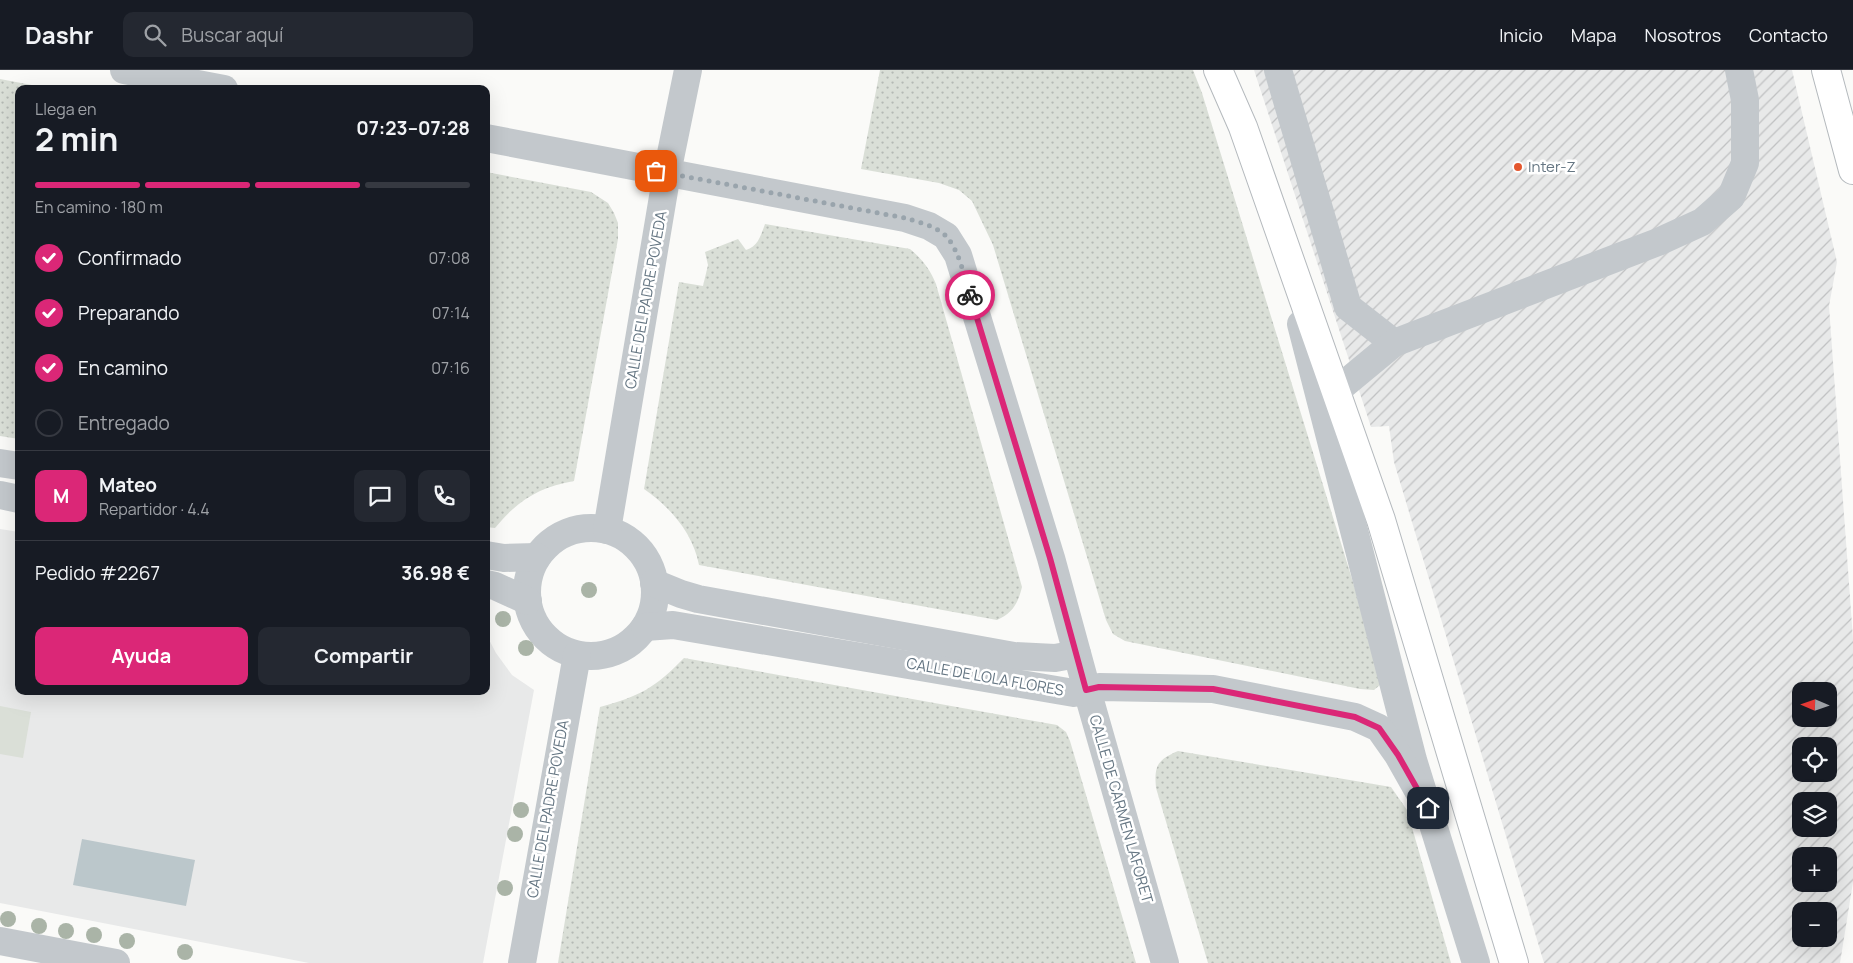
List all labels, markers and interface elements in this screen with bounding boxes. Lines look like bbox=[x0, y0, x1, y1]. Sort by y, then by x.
search box bbox=[123, 12, 473, 57]
text: Dashr bbox=[25, 18, 93, 51]
icon: search bbox=[141, 21, 169, 49]
text: Buscar aquí bbox=[181, 22, 283, 48]
text: Inicio bbox=[1499, 23, 1543, 47]
text: Mapa bbox=[1571, 23, 1617, 47]
text: Nosotros bbox=[1645, 23, 1721, 47]
text: Contacto bbox=[1749, 23, 1828, 47]
text: Llega en bbox=[35, 98, 96, 120]
text: 07:23–07:28 bbox=[356, 115, 470, 141]
text: 2 min bbox=[35, 117, 118, 161]
pin bbox=[635, 150, 677, 192]
place label: Inter-Z bbox=[1528, 156, 1576, 177]
icon: bag bbox=[642, 157, 670, 185]
marker: Inter-Z bbox=[1512, 161, 1524, 173]
text: En camino · 180 m bbox=[35, 196, 163, 218]
street label: CALLE DEL PADRE POVEDA bbox=[619, 209, 672, 391]
icon: check bbox=[35, 244, 63, 272]
text: Confirmado bbox=[78, 245, 182, 271]
text: 07:08 bbox=[428, 247, 470, 269]
courier bbox=[945, 270, 995, 320]
icon: bike bbox=[956, 281, 984, 309]
icon: check bbox=[35, 299, 63, 327]
text: Preparando bbox=[78, 300, 180, 326]
text: 07:14 bbox=[432, 302, 470, 324]
icon: check bbox=[35, 354, 63, 382]
text: En camino bbox=[78, 355, 168, 381]
text: 07:16 bbox=[431, 357, 470, 379]
text: Entregado bbox=[78, 410, 170, 436]
button: chat bbox=[354, 470, 406, 522]
button: phone bbox=[418, 470, 470, 522]
text: Mateo bbox=[99, 472, 157, 498]
text: M bbox=[53, 483, 69, 509]
text: Repartidor · 4.4 bbox=[99, 498, 210, 520]
text: Pedido #2267 bbox=[35, 560, 160, 586]
text: 36.98 € bbox=[401, 560, 470, 586]
button: Ayuda bbox=[35, 627, 248, 685]
button: Compartir bbox=[258, 627, 470, 685]
street label: CALLE DE LOLA FLORES bbox=[905, 652, 1065, 701]
north arrow bbox=[1792, 682, 1838, 728]
map controls bbox=[1792, 682, 1837, 947]
street label: CALLE DE CARMEN LAFORET bbox=[1085, 712, 1158, 905]
street label: CALLE DEL PADRE POVEDA bbox=[521, 718, 574, 900]
button: locate bbox=[1792, 737, 1837, 782]
pin bbox=[1407, 787, 1449, 829]
button: layers bbox=[1792, 792, 1837, 837]
icon: home bbox=[1414, 794, 1442, 822]
button: + bbox=[1792, 847, 1837, 892]
button: − bbox=[1792, 902, 1837, 947]

